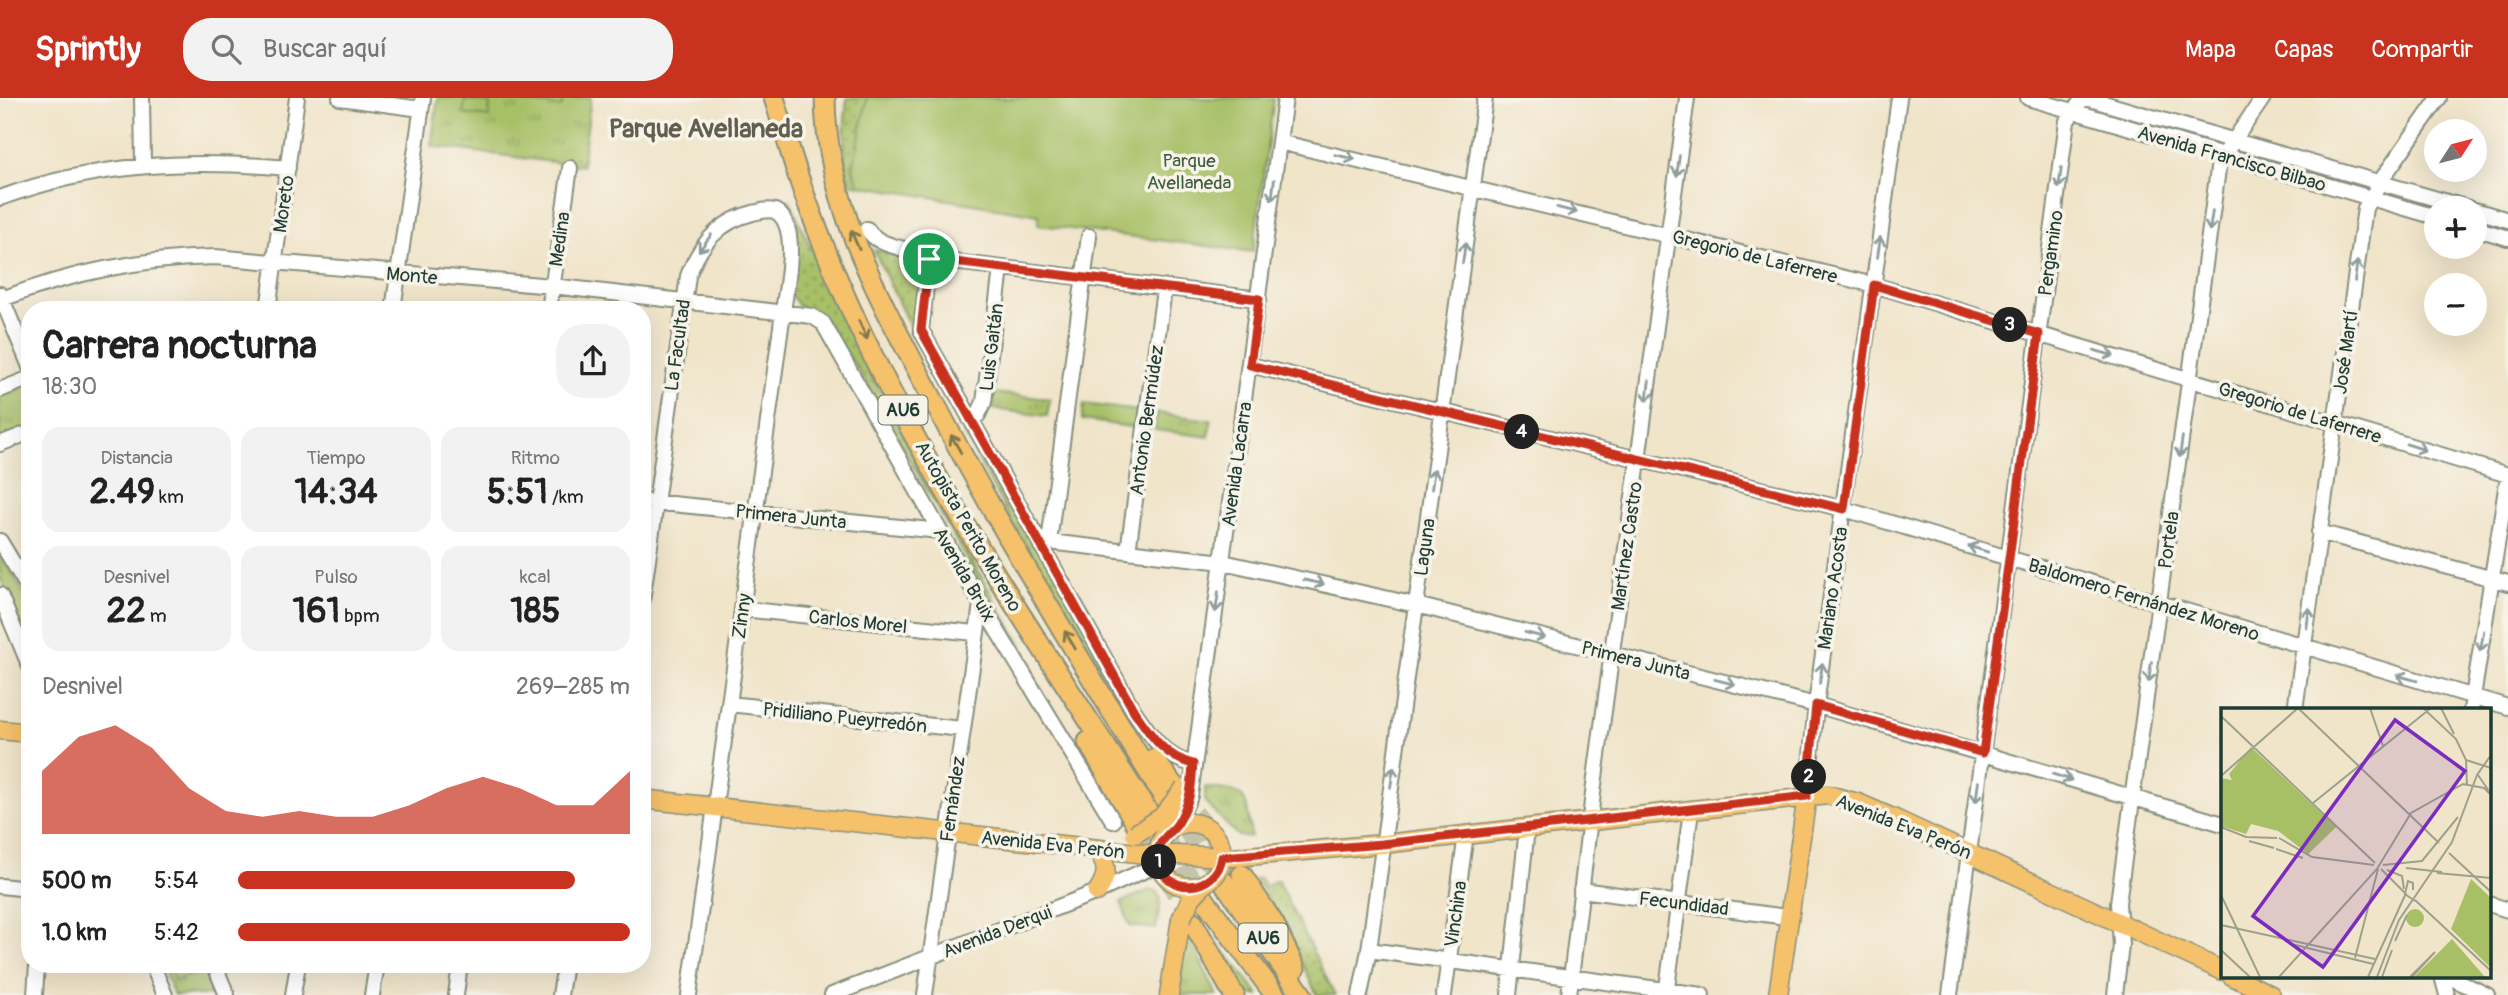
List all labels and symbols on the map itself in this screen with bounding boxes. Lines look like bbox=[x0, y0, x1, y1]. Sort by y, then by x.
district label: Parque Avellaneda bbox=[609, 113, 803, 145]
north arrow bbox=[2424, 119, 2487, 182]
street label: Avenida Francisco Bilbao bbox=[2135, 121, 2329, 197]
park label: Parque Avellaneda bbox=[1147, 149, 1232, 195]
one-way arrow bbox=[1333, 151, 1356, 164]
one-way arrow bbox=[1671, 154, 1684, 176]
one-way arrow bbox=[2053, 166, 2066, 189]
street label: Moreto bbox=[268, 174, 300, 234]
one-way arrow bbox=[1266, 178, 1279, 201]
one-way arrow bbox=[1555, 203, 1578, 217]
street label: Pergamino bbox=[2033, 209, 2069, 298]
one-way arrow bbox=[2204, 209, 2217, 232]
street label: Medina bbox=[544, 210, 576, 268]
street label: Gregorio de Laferrere bbox=[1670, 225, 1840, 289]
pin bbox=[899, 229, 959, 289]
one-way arrow bbox=[848, 230, 861, 251]
one-way arrow bbox=[698, 234, 713, 252]
one-way arrow bbox=[1872, 236, 1885, 259]
one-way arrow bbox=[1457, 242, 1470, 265]
one-way arrow bbox=[2350, 260, 2363, 283]
street label: Monte bbox=[385, 262, 439, 290]
street label: La Facultad bbox=[660, 298, 696, 393]
street label: Luis Gaitán bbox=[975, 302, 1009, 392]
pin: 3 bbox=[1993, 308, 2028, 342]
street label: José Martí bbox=[2328, 309, 2364, 396]
one-way arrow bbox=[857, 319, 870, 340]
street label: Antonio Bermúdez bbox=[1125, 343, 1169, 497]
one-way arrow bbox=[2093, 348, 2115, 361]
street label: Gregorio de Laferrere bbox=[2215, 377, 2385, 449]
one-way arrow bbox=[1641, 379, 1654, 402]
road number: AU6 bbox=[878, 396, 928, 424]
street label: Avenida Lacarra bbox=[1216, 400, 1258, 528]
pin: 4 bbox=[1504, 414, 1540, 450]
one-way arrow bbox=[949, 434, 963, 454]
one-way arrow bbox=[2174, 435, 2187, 458]
street label: Autopista Perito Moreno bbox=[909, 437, 1027, 616]
one-way arrow bbox=[2404, 441, 2426, 454]
one-way arrow bbox=[1427, 468, 1440, 490]
street label: Martínez Castro bbox=[1606, 480, 1648, 612]
street label: Primera Junta bbox=[734, 499, 848, 535]
street label: Portela bbox=[2153, 510, 2185, 570]
street label: Laguna bbox=[1409, 516, 1441, 578]
street label: Avenida Bruix bbox=[927, 523, 1001, 626]
street label: Mariano Acosta bbox=[1813, 525, 1853, 651]
one-way arrow bbox=[1968, 542, 1990, 555]
street label: Baldomero Fernández Moreno bbox=[2025, 553, 2262, 647]
one-way arrow bbox=[1302, 576, 1325, 590]
one-way arrow bbox=[1211, 591, 1224, 613]
street label: Zinny bbox=[727, 592, 757, 640]
street label: Carlos Morel bbox=[807, 605, 908, 639]
one-way arrow bbox=[2302, 607, 2315, 630]
one-way arrow bbox=[1523, 629, 1546, 642]
one-way arrow bbox=[2475, 629, 2489, 652]
one-way arrow bbox=[1063, 631, 1077, 651]
street label: Primera Junta bbox=[1579, 636, 1693, 686]
one-way arrow bbox=[2144, 660, 2157, 683]
one-way arrow bbox=[1814, 663, 1827, 685]
one-way arrow bbox=[2397, 671, 2419, 684]
one-way arrow bbox=[1713, 676, 1736, 689]
street label: Pridiliano Pueyrredón bbox=[762, 697, 928, 739]
inset map bbox=[2221, 708, 2490, 978]
street label: Fernández bbox=[935, 755, 971, 843]
pin: 2 bbox=[1792, 760, 1826, 794]
one-way arrow bbox=[1386, 766, 1399, 789]
one-way arrow bbox=[2051, 771, 2073, 784]
one-way arrow bbox=[1971, 780, 1984, 803]
street label: Avenida Eva Perón bbox=[1832, 789, 1975, 865]
street label: Avenida Eva Perón bbox=[980, 826, 1126, 864]
pin: 1 bbox=[1142, 844, 1176, 880]
street label: Vinchina bbox=[1439, 879, 1473, 949]
street label: Fecundidad bbox=[1638, 887, 1730, 921]
street label: Avenida Derqui bbox=[939, 900, 1055, 964]
road number: AU6 bbox=[1238, 924, 1288, 952]

